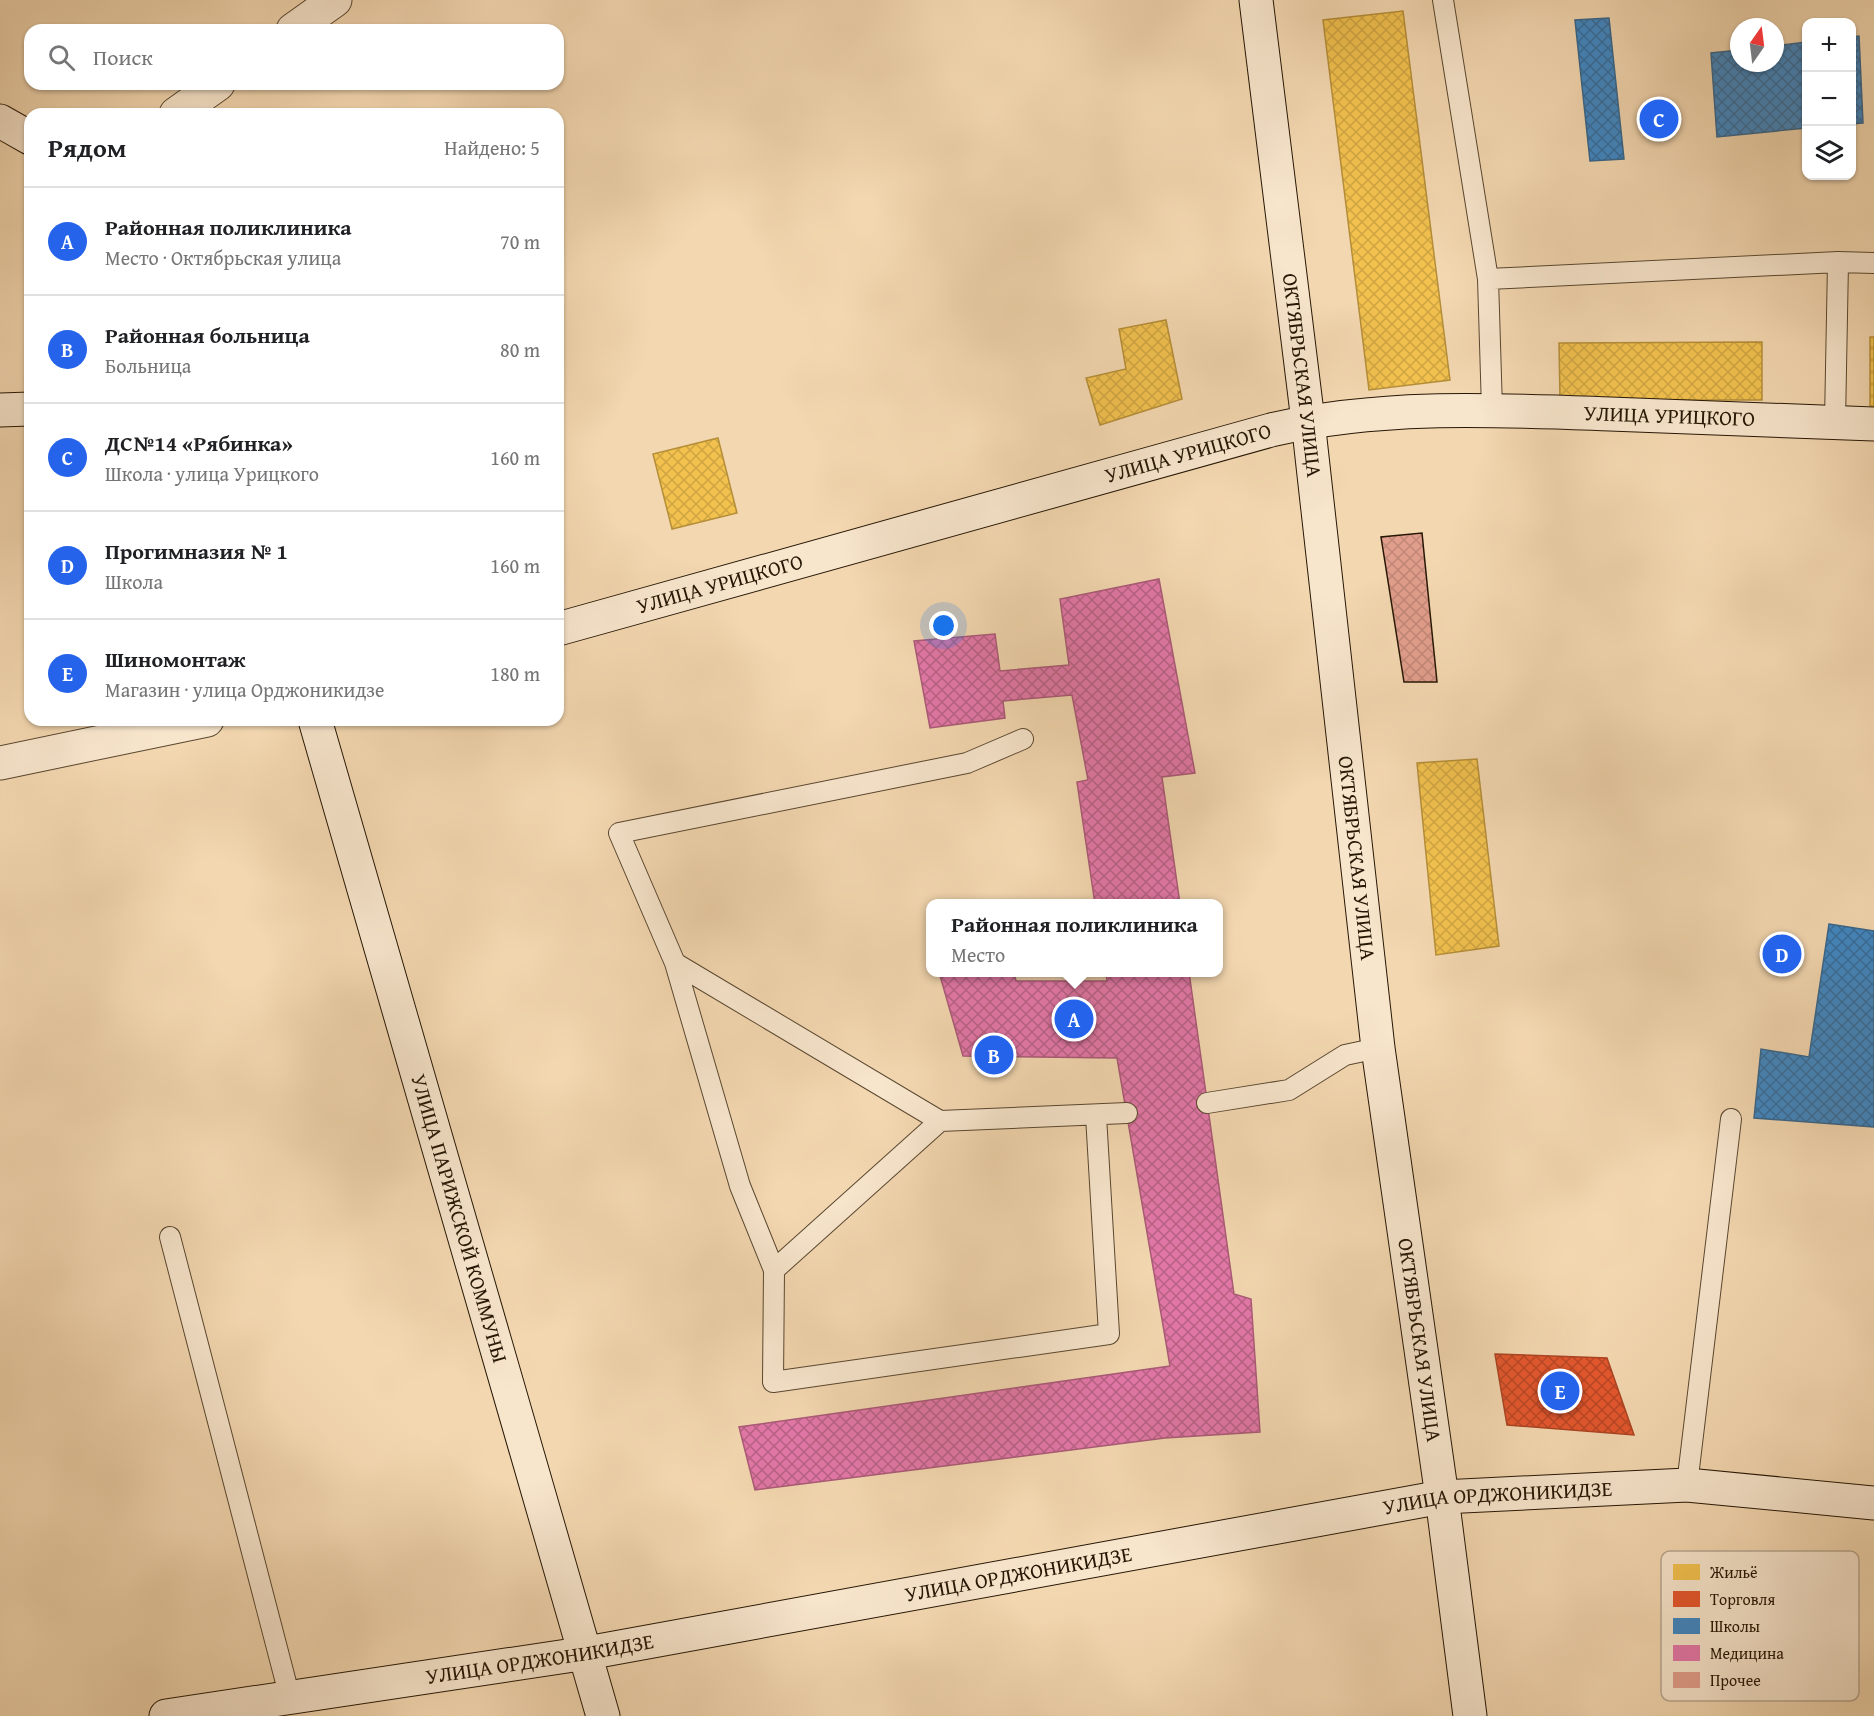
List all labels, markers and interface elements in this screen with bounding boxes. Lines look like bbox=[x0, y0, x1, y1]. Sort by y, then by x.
north arrow bbox=[1730, 18, 1784, 72]
map controls bbox=[1802, 18, 1856, 180]
button: + bbox=[1802, 18, 1856, 72]
search box bbox=[24, 24, 564, 90]
icon: search bbox=[45, 41, 78, 74]
text: Поиск bbox=[93, 41, 153, 73]
button: − bbox=[1802, 72, 1856, 126]
pin: C bbox=[1640, 96, 1678, 142]
button: layers bbox=[1802, 126, 1856, 180]
text: Рядом bbox=[48, 128, 126, 167]
text: Найдено: 5 bbox=[444, 133, 540, 162]
text: Районная поликлиника bbox=[105, 211, 351, 243]
text: A bbox=[61, 227, 74, 256]
text: 70 m bbox=[500, 227, 540, 256]
text: Место · Октябрьская улица bbox=[105, 243, 341, 272]
street label: ОКТЯБРЬСКАЯ УЛИЦА bbox=[1275, 271, 1330, 479]
text: Районная больница bbox=[105, 319, 310, 351]
text: B bbox=[61, 335, 74, 364]
text: 80 m bbox=[500, 335, 540, 364]
text: Больница bbox=[105, 351, 191, 380]
street label: УЛИЦА УРИЦКОГО bbox=[1583, 397, 1756, 434]
street label: УЛИЦА УРИЦКОГО bbox=[1101, 415, 1275, 491]
text: ДС№14 «Рябинка» bbox=[105, 427, 293, 459]
text: C bbox=[62, 443, 73, 472]
text: 160 m bbox=[490, 443, 540, 472]
text: Школа · улица Урицкого bbox=[105, 459, 319, 488]
text: Прогимназия № 1 bbox=[105, 535, 288, 567]
street label: УЛИЦА УРИЦКОГО bbox=[633, 545, 806, 621]
text: D bbox=[61, 551, 74, 580]
text: 160 m bbox=[490, 551, 540, 580]
text: Школа bbox=[105, 567, 163, 596]
your location bbox=[929, 611, 958, 640]
text: Шиномонтаж bbox=[105, 643, 245, 675]
text: E bbox=[62, 659, 73, 688]
text: 180 m bbox=[490, 659, 540, 688]
text: Магазин · улица Орджоникидзе bbox=[105, 675, 384, 704]
street label: ОКТЯБРЬСКАЯ УЛИЦА bbox=[1331, 754, 1384, 962]
popup bbox=[926, 899, 1223, 977]
text: Районная поликлиника bbox=[951, 908, 1198, 940]
pin: D bbox=[1762, 932, 1802, 976]
text: Место bbox=[951, 940, 1005, 969]
pin: A bbox=[1054, 996, 1094, 1042]
pin: B bbox=[974, 1032, 1014, 1078]
street label: УЛИЦА ПАРИЖСКОЙ КОММУНЫ bbox=[403, 1070, 516, 1366]
street label: ОКТЯБРЬСКАЯ УЛИЦА bbox=[1390, 1236, 1450, 1444]
pin: E bbox=[1540, 1368, 1580, 1414]
street label: УЛИЦА ОРДЖОНИКИДЗЕ bbox=[1380, 1473, 1613, 1523]
street label: УЛИЦА ОРДЖОНИКИДЗЕ bbox=[902, 1538, 1134, 1610]
legend bbox=[1661, 1551, 1859, 1701]
text: Жильё bbox=[1709, 1560, 1758, 1584]
text: Торговля bbox=[1710, 1587, 1775, 1611]
text: Школы bbox=[1710, 1614, 1760, 1638]
street label: УЛИЦА ОРДЖОНИКИДЗЕ bbox=[424, 1625, 656, 1692]
text: Медицина bbox=[1710, 1641, 1784, 1665]
text: Прочее bbox=[1710, 1668, 1761, 1692]

